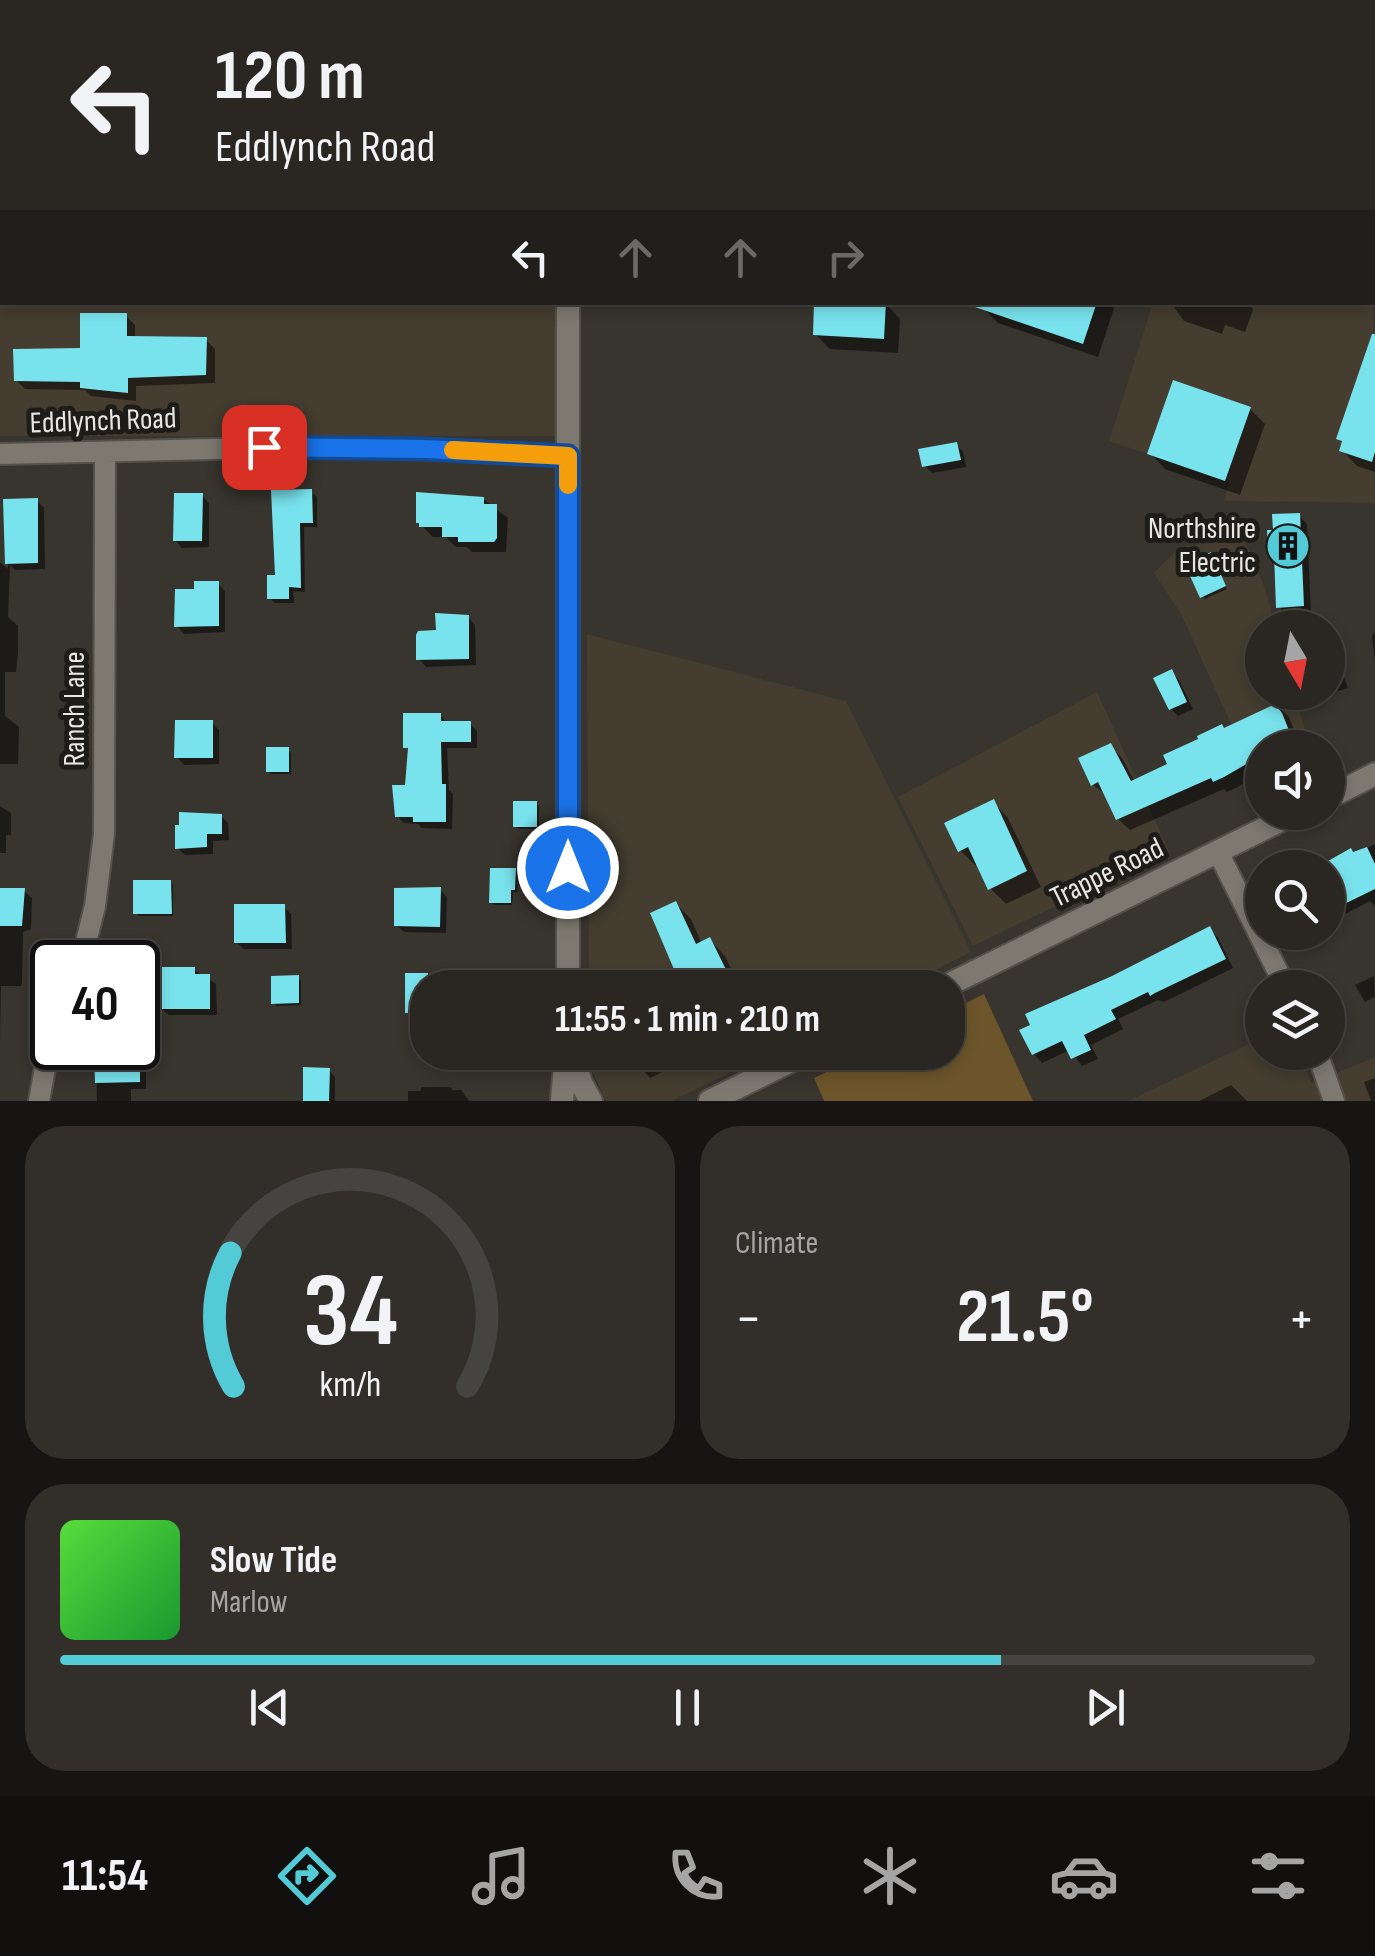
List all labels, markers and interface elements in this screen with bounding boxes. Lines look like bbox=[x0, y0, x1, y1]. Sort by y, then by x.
text: 120 m bbox=[215, 35, 365, 119]
icon: left bbox=[50, 40, 180, 170]
text: Eddlynch Road bbox=[215, 120, 435, 175]
icon: left bbox=[503, 230, 558, 285]
icon: ahead bbox=[608, 230, 663, 285]
icon: ahead bbox=[713, 230, 768, 285]
icon: right bbox=[818, 230, 873, 285]
street label: Eddlynch Road bbox=[29, 400, 177, 442]
pin bbox=[222, 405, 307, 490]
icon: arrive bbox=[237, 420, 292, 475]
place label: Northshire Electric bbox=[1148, 511, 1256, 581]
building icon: Northshire Electric bbox=[1265, 523, 1311, 569]
north arrow bbox=[1245, 610, 1345, 710]
map controls bbox=[1245, 610, 1345, 1070]
street label: Ranch Lane bbox=[57, 651, 93, 767]
button: sound bbox=[1245, 730, 1345, 830]
position arrow bbox=[516, 816, 620, 920]
street label: Trappe Road bbox=[1045, 830, 1169, 916]
button: search bbox=[1245, 850, 1345, 950]
speed limit sign: 40 bbox=[30, 940, 160, 1070]
button: layers bbox=[1245, 970, 1345, 1070]
text: 11:55 · 1 min · 210 m bbox=[555, 997, 820, 1042]
text: Climate bbox=[735, 1224, 818, 1263]
text: 34 bbox=[302, 1250, 398, 1375]
text: 21.5° bbox=[956, 1273, 1094, 1364]
text: − bbox=[735, 1286, 762, 1353]
text: + bbox=[1288, 1286, 1315, 1353]
text: km/h bbox=[319, 1364, 381, 1407]
text: Slow Tide bbox=[210, 1538, 337, 1583]
text: Marlow bbox=[210, 1583, 288, 1622]
icon: previous bbox=[242, 1680, 297, 1735]
icon: pause bbox=[660, 1680, 715, 1735]
icon: next bbox=[1078, 1680, 1133, 1735]
icon: directions bbox=[272, 1841, 342, 1911]
icon: music bbox=[466, 1841, 536, 1911]
icon: phone bbox=[661, 1841, 731, 1911]
icon: climate bbox=[855, 1841, 925, 1911]
icon: car bbox=[1049, 1841, 1119, 1911]
icon: filters bbox=[1243, 1841, 1313, 1911]
text: 11:54 bbox=[62, 1849, 148, 1904]

